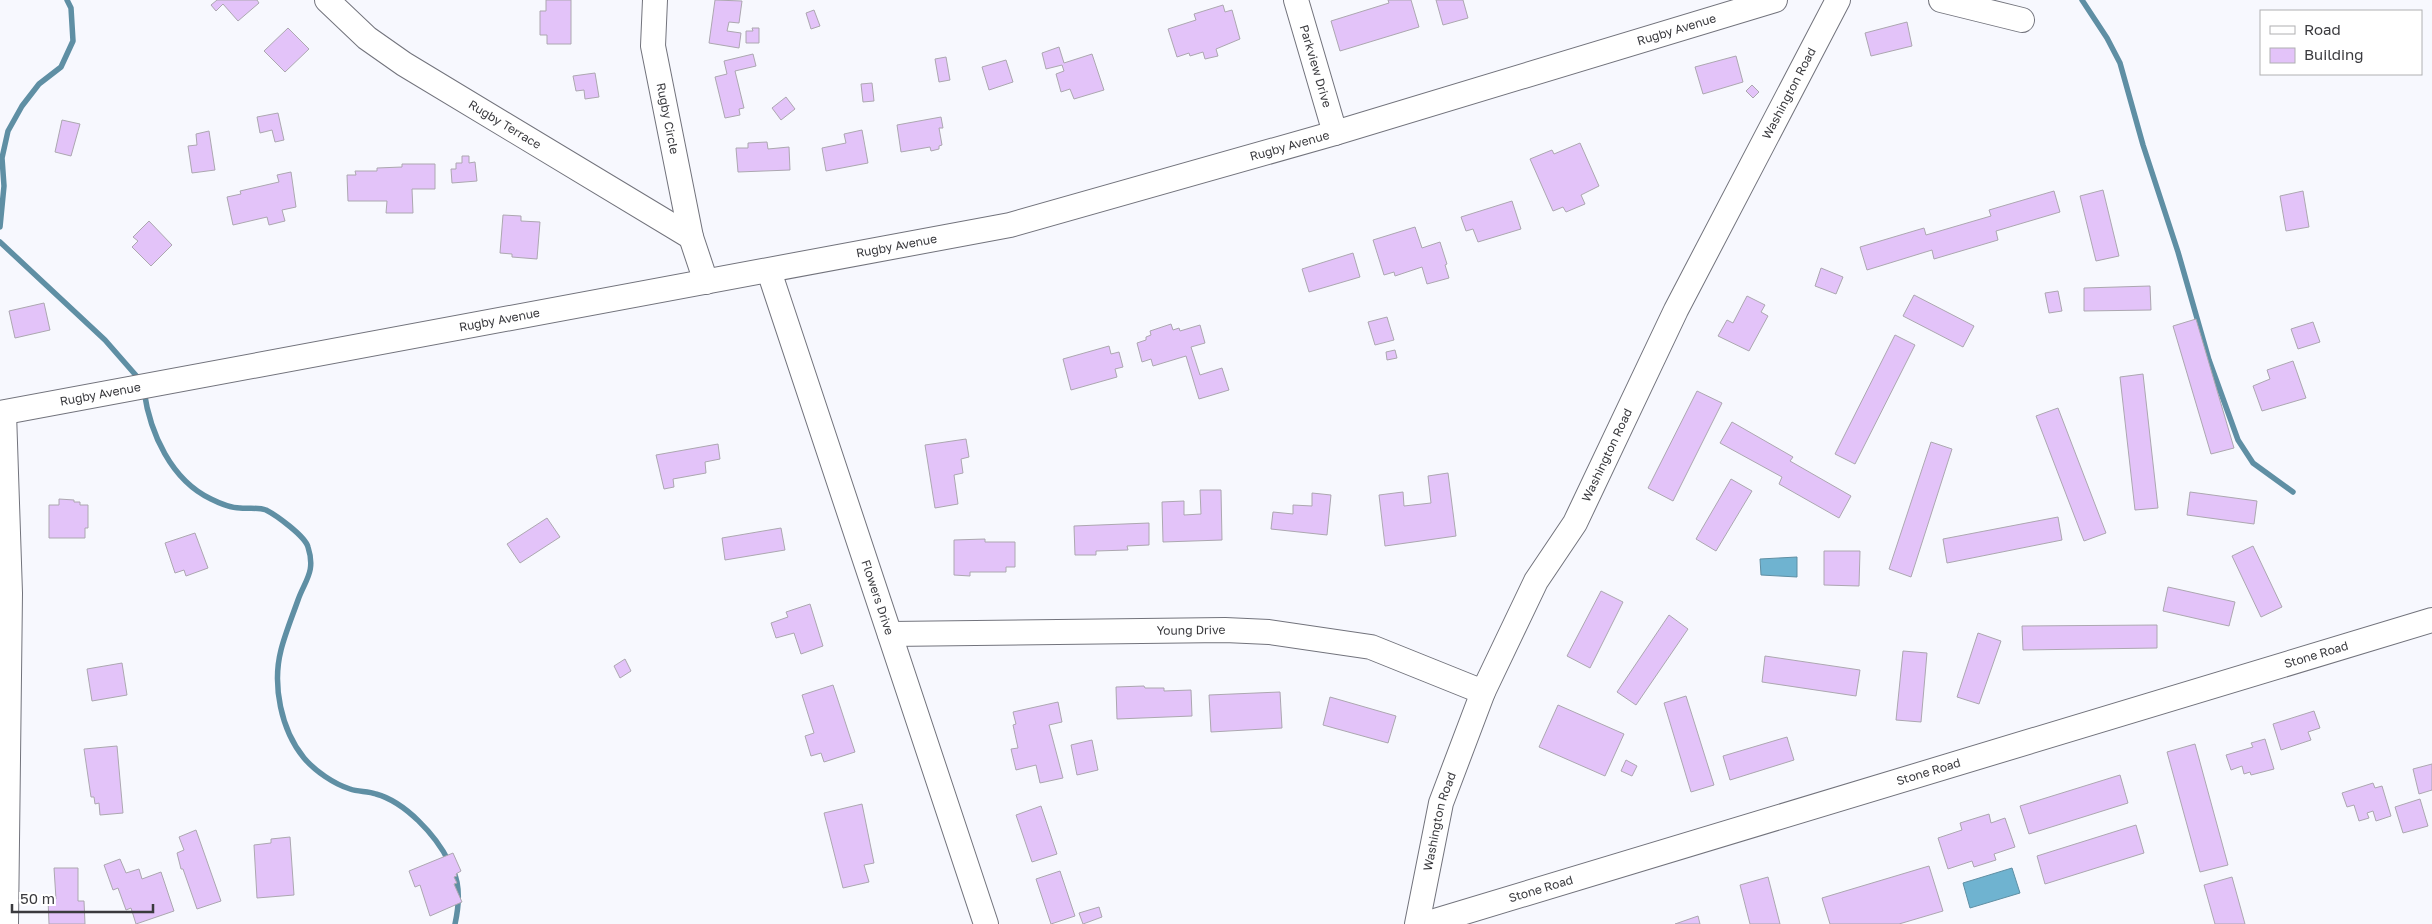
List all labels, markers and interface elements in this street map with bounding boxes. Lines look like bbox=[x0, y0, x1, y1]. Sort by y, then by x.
street label: Rugby Avenue bbox=[1635, 10, 1718, 48]
legend bbox=[2260, 10, 2422, 75]
text: Road bbox=[2304, 20, 2341, 38]
street label: Parkview Drive bbox=[1297, 23, 1335, 109]
street label: Washington Road bbox=[1759, 45, 1819, 142]
text: Building bbox=[2304, 45, 2364, 63]
street label: Rugby Circle bbox=[653, 81, 682, 156]
street label: Rugby Terrace bbox=[466, 97, 544, 152]
street label: Rugby Avenue bbox=[1248, 127, 1331, 164]
street label: Rugby Avenue bbox=[855, 231, 938, 260]
street label: Rugby Avenue bbox=[458, 305, 541, 334]
street label: Rugby Avenue bbox=[59, 379, 142, 409]
street label: Washington Road bbox=[1578, 406, 1635, 504]
street label: Flowers Drive bbox=[858, 558, 897, 637]
street label: Young Drive bbox=[1157, 622, 1225, 638]
street label: Stone Road bbox=[2282, 638, 2350, 671]
street label: Stone Road bbox=[1895, 755, 1962, 788]
street label: Washington Road bbox=[1420, 770, 1459, 872]
street label: Stone Road bbox=[1507, 872, 1575, 905]
scale bar bbox=[12, 882, 154, 914]
text: 50 m bbox=[20, 889, 55, 907]

